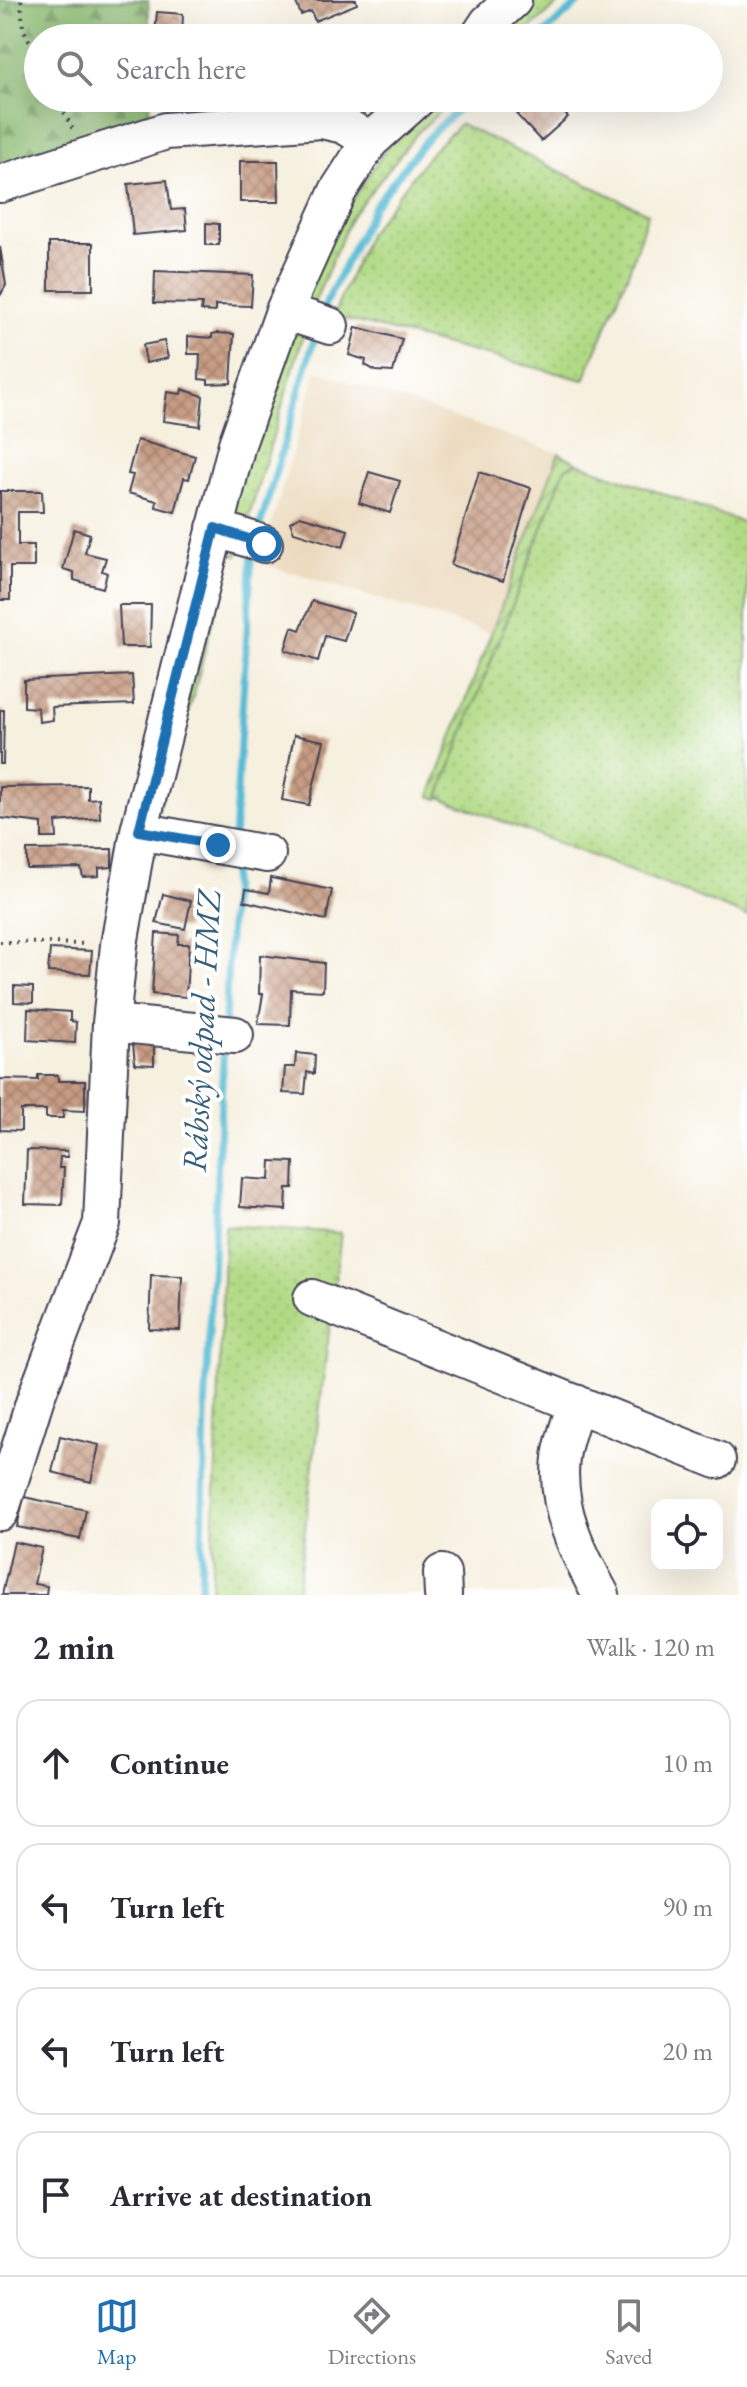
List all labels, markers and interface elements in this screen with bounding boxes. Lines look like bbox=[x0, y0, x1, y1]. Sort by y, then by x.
search box bbox=[24, 24, 723, 112]
icon: search bbox=[52, 46, 96, 90]
text: Search here bbox=[116, 49, 246, 88]
route start bbox=[246, 526, 282, 562]
route end bbox=[200, 827, 236, 863]
water label: Rábský odpad - HMZ bbox=[172, 887, 230, 1173]
map controls bbox=[651, 1499, 723, 1571]
button: locate bbox=[651, 1499, 723, 1571]
text: 2 min bbox=[32, 1625, 115, 1669]
text: Walk · 120 m bbox=[587, 1630, 715, 1664]
icon: ahead bbox=[34, 1741, 78, 1785]
text: Continue bbox=[110, 1744, 229, 1783]
text: 10 m bbox=[663, 1746, 713, 1780]
icon: left bbox=[34, 1885, 78, 1929]
text: Turn left bbox=[110, 1888, 224, 1927]
text: 90 m bbox=[663, 1890, 713, 1924]
icon: left bbox=[34, 2029, 78, 2073]
text: Turn left bbox=[110, 2032, 224, 2071]
text: 20 m bbox=[663, 2034, 713, 2068]
icon: arrive bbox=[34, 2173, 78, 2217]
text: Arrive at destination bbox=[110, 2176, 372, 2215]
tab: Map bbox=[95, 2294, 139, 2371]
tab: Directions bbox=[328, 2294, 416, 2371]
tab: Saved bbox=[605, 2294, 652, 2371]

